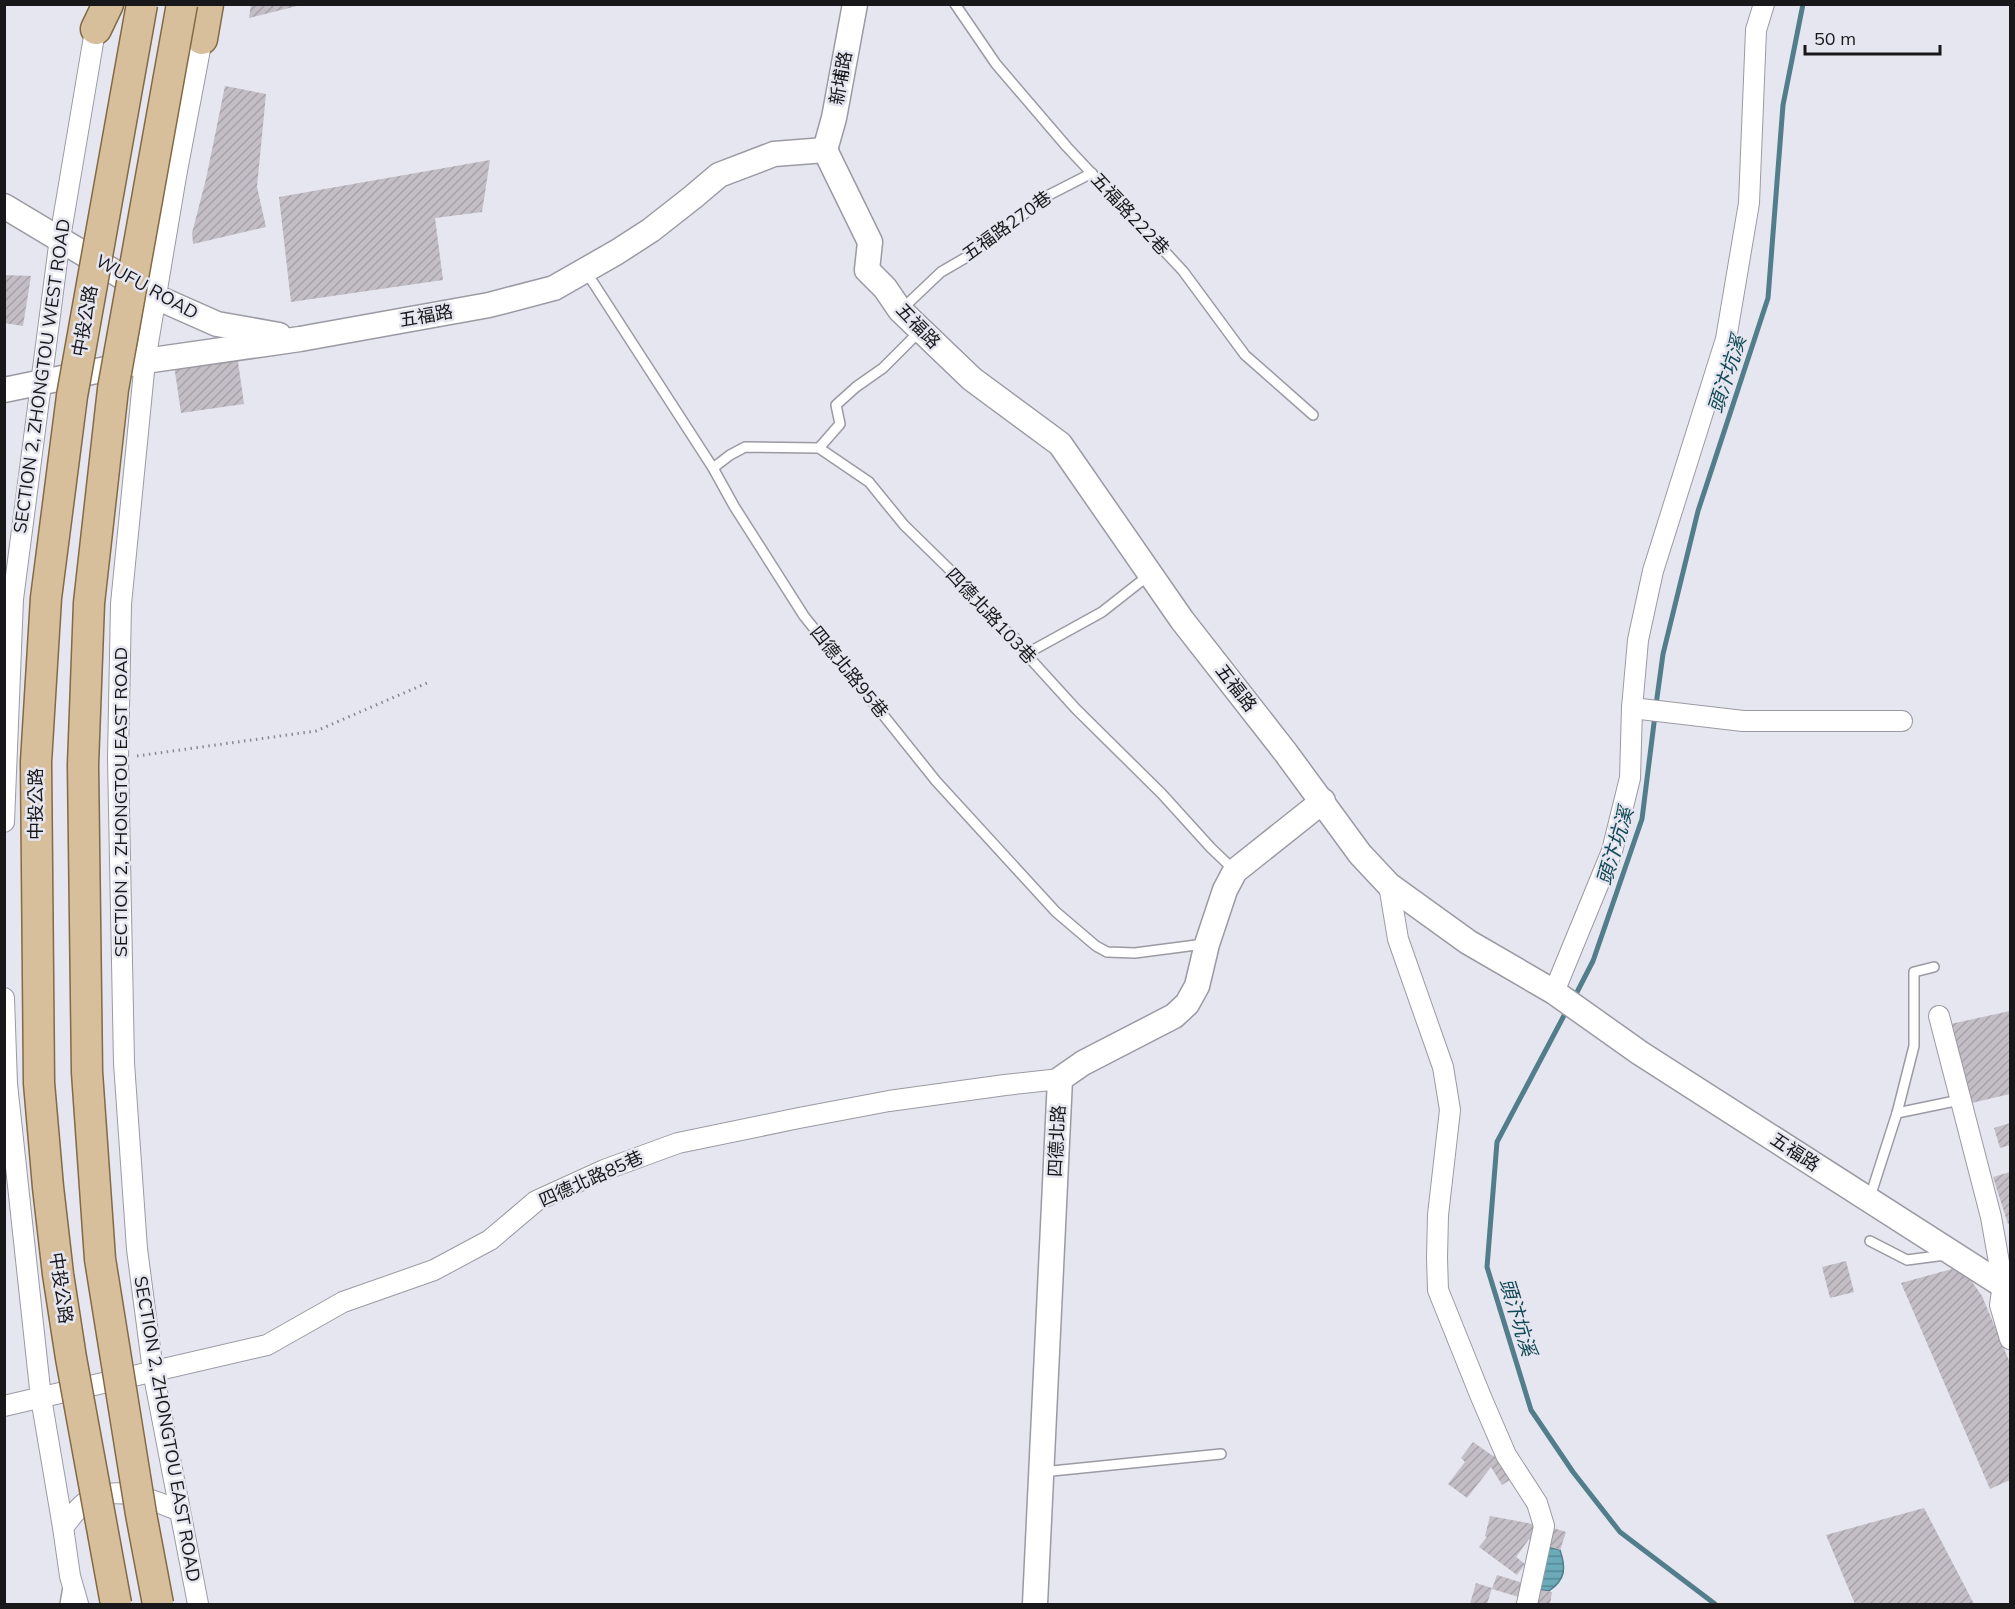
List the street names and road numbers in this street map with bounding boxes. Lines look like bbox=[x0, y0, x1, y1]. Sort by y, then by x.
street label: 新埔路 bbox=[824, 49, 857, 106]
street label: 五福路222巷 bbox=[1086, 168, 1174, 260]
street label: 五福路270巷 bbox=[958, 186, 1056, 266]
street label: SECTION 2, ZHONGTOU WEST ROAD bbox=[8, 217, 75, 535]
street label: WUFU ROAD bbox=[92, 249, 203, 324]
street label: 中投公路 bbox=[67, 283, 102, 358]
street label: 五福路 bbox=[891, 298, 945, 353]
street label: 五福路 bbox=[397, 299, 454, 332]
street label: 四德北路103巷 bbox=[941, 563, 1042, 668]
street label: 四德北路95巷 bbox=[805, 621, 893, 722]
street label: SECTION 2, ZHONGTOU EAST ROAD bbox=[109, 647, 132, 957]
street label: 五福路 bbox=[1211, 659, 1262, 716]
street label: 中投公路 bbox=[24, 768, 47, 840]
street label: 四德北路 bbox=[1043, 1104, 1070, 1178]
street label: 五福路 bbox=[1766, 1127, 1824, 1176]
street label: 四德北路85巷 bbox=[535, 1145, 646, 1212]
street label: 中投公路 bbox=[45, 1251, 78, 1325]
street label: SECTION 2, ZHONGTOU EAST ROAD bbox=[129, 1274, 206, 1584]

